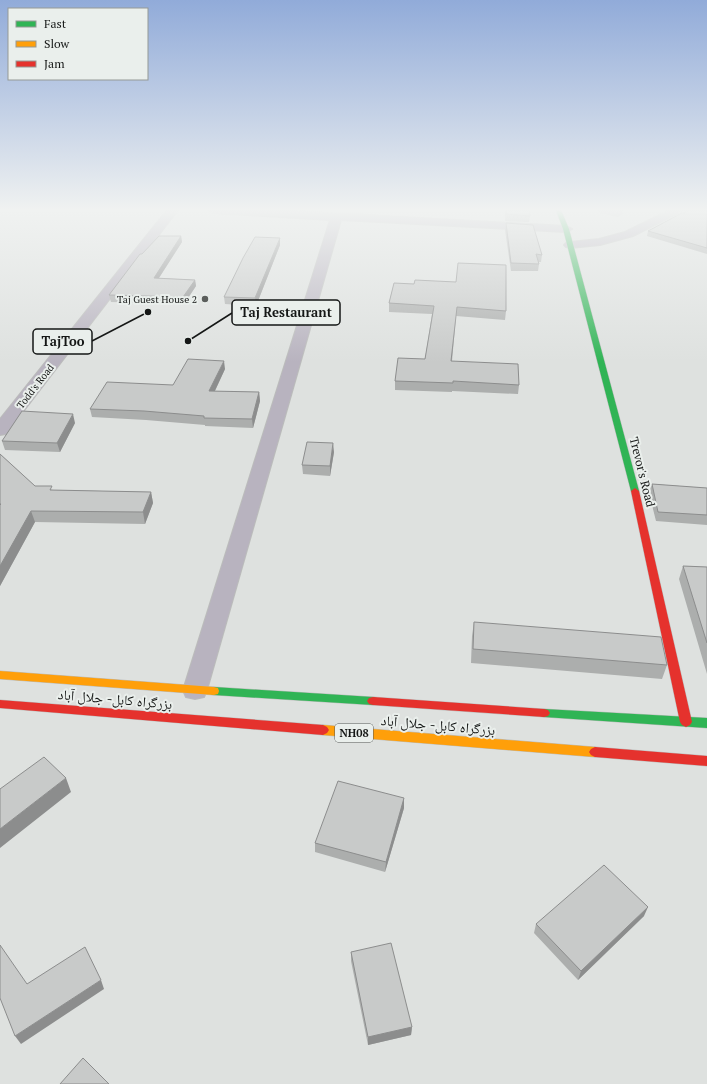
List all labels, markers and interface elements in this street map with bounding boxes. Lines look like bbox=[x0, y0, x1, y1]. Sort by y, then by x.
legend bbox=[8, 8, 148, 80]
text: Fast bbox=[44, 16, 67, 31]
text: Slow bbox=[44, 36, 70, 51]
text: Jam bbox=[44, 56, 65, 71]
place label: Taj Guest House 2 bbox=[117, 293, 197, 306]
marker: Taj Guest House 2 bbox=[200, 294, 210, 304]
callout: Taj Restaurant bbox=[232, 300, 340, 325]
text: Taj Restaurant bbox=[240, 303, 333, 321]
callout: TajToo bbox=[33, 329, 92, 354]
text: TajToo bbox=[41, 332, 85, 350]
street label: Todd's Road bbox=[14, 361, 57, 411]
street label: Trevor's Road bbox=[627, 435, 659, 509]
street label: بزرگراه کابل- جلال آباد bbox=[57, 684, 173, 713]
street label: بزرگراه کابل- جلال آباد bbox=[380, 710, 496, 739]
road number: NH08 bbox=[335, 724, 373, 742]

